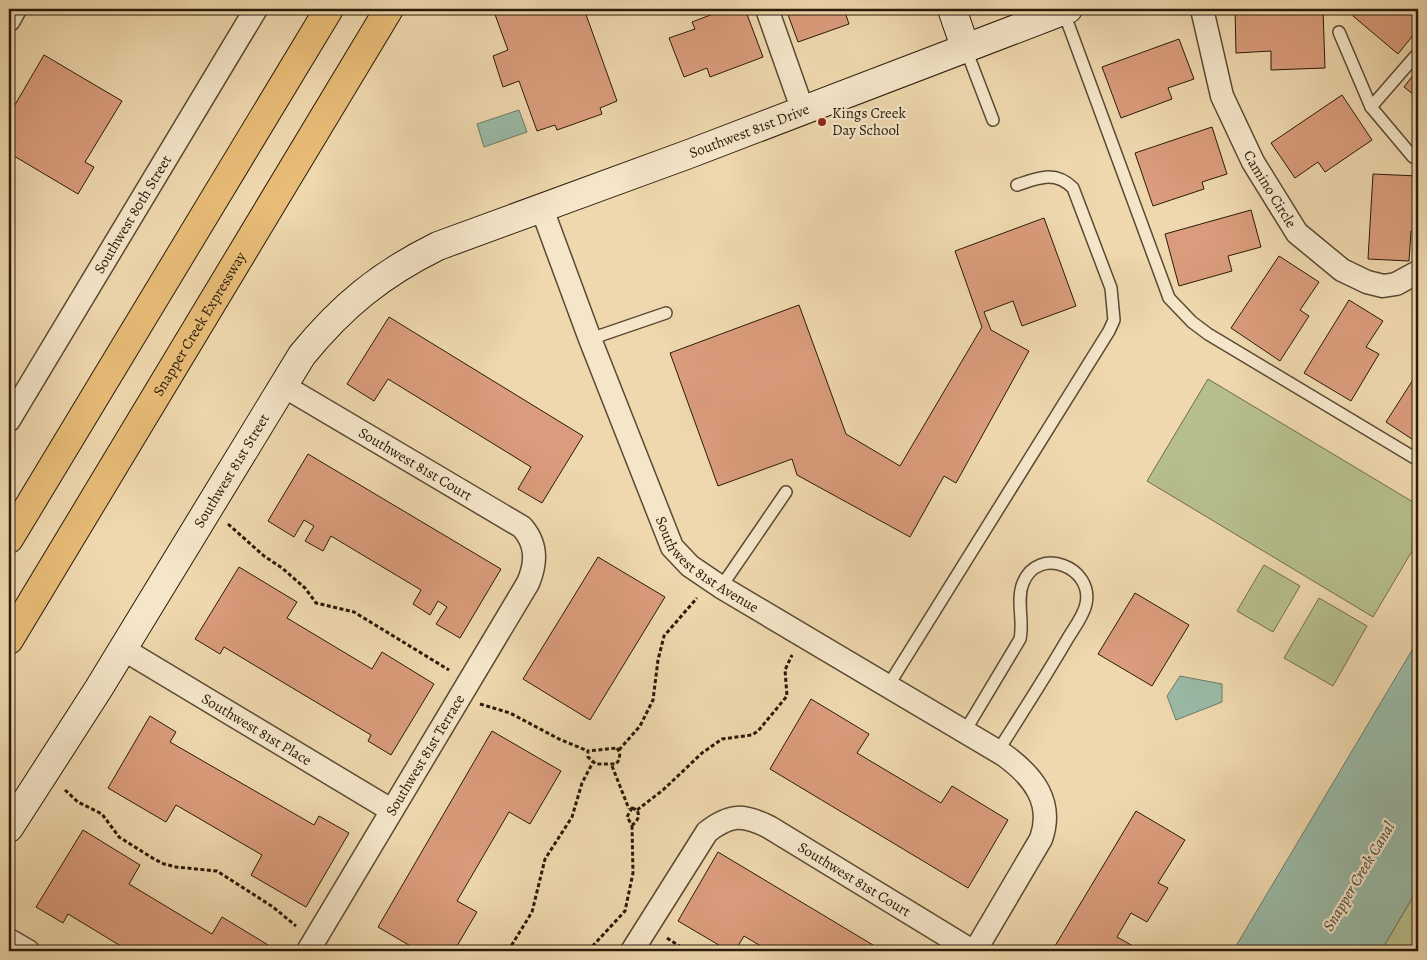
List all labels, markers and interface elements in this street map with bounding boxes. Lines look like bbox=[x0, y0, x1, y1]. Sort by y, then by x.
street label: Southwest 81st Drive bbox=[686, 99, 812, 163]
place label: Kings Creek Day School bbox=[832, 103, 907, 140]
marker: Kings Creek Day School bbox=[816, 116, 828, 128]
street label: Camino Circle bbox=[1239, 147, 1301, 232]
street label: Southwest 80th Street bbox=[89, 151, 176, 277]
street label: Snapper Creek Expressway bbox=[148, 248, 251, 400]
street label: Southwest 81st Street bbox=[189, 410, 274, 531]
street label: Southwest 81st Court bbox=[355, 423, 476, 505]
street label: Southwest 81st Avenue bbox=[651, 513, 763, 617]
street label: Southwest 81st Place bbox=[198, 689, 316, 770]
street label: Southwest 81st Terrace bbox=[381, 690, 469, 819]
water label: Snapper Creek Canal bbox=[1317, 818, 1400, 935]
street label: Southwest 81st Court bbox=[794, 837, 915, 921]

